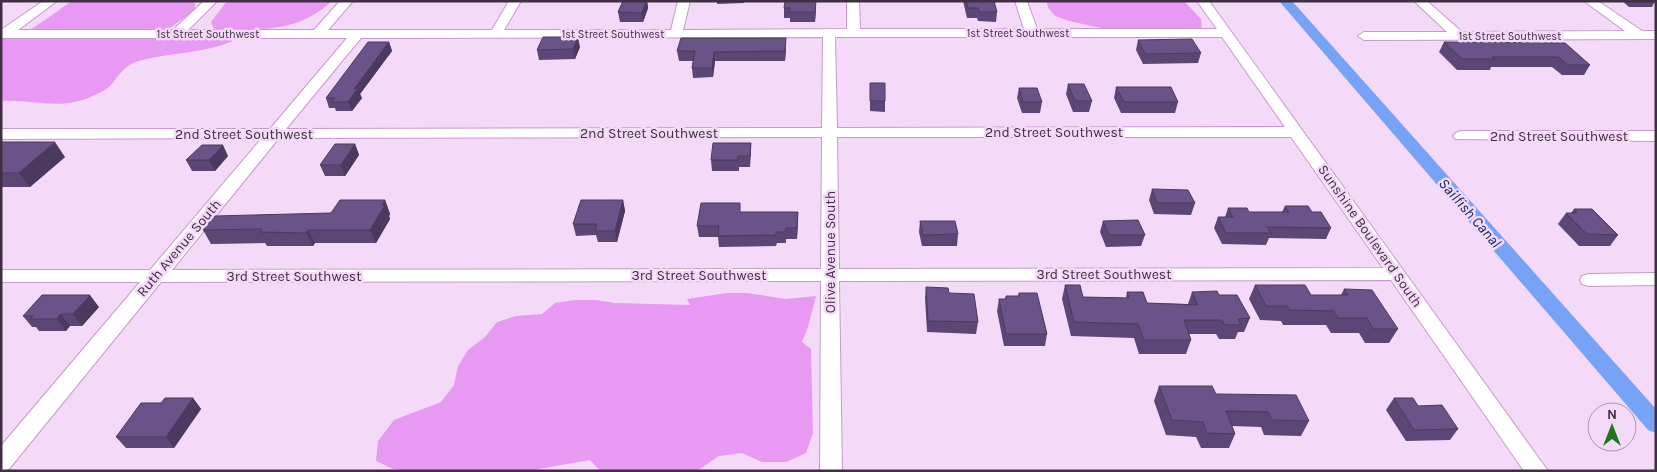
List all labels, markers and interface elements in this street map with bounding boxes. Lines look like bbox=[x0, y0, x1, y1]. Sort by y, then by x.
street label: 1st Street Southwest bbox=[967, 27, 1069, 40]
street label: 1st Street Southwest bbox=[157, 28, 259, 41]
street label: 1st Street Southwest bbox=[562, 28, 664, 41]
street label: 1st Street Southwest bbox=[1459, 30, 1561, 43]
street label: 2nd Street Southwest bbox=[985, 124, 1123, 141]
street label: 2nd Street Southwest bbox=[580, 125, 718, 142]
street label: 2nd Street Southwest bbox=[175, 126, 313, 143]
street label: 2nd Street Southwest bbox=[1490, 128, 1628, 145]
street label: Sunshine Boulevard South bbox=[1314, 161, 1426, 311]
water label: Sailfish Canal bbox=[1435, 175, 1505, 252]
street label: Olive Avenue South bbox=[822, 191, 839, 313]
street label: Ruth Avenue South bbox=[133, 196, 225, 300]
street label: 3rd Street Southwest bbox=[1037, 266, 1171, 283]
street label: 3rd Street Southwest bbox=[632, 267, 766, 284]
street label: 3rd Street Southwest bbox=[227, 268, 361, 285]
north arrow bbox=[1587, 402, 1637, 452]
text: N bbox=[1607, 406, 1617, 423]

